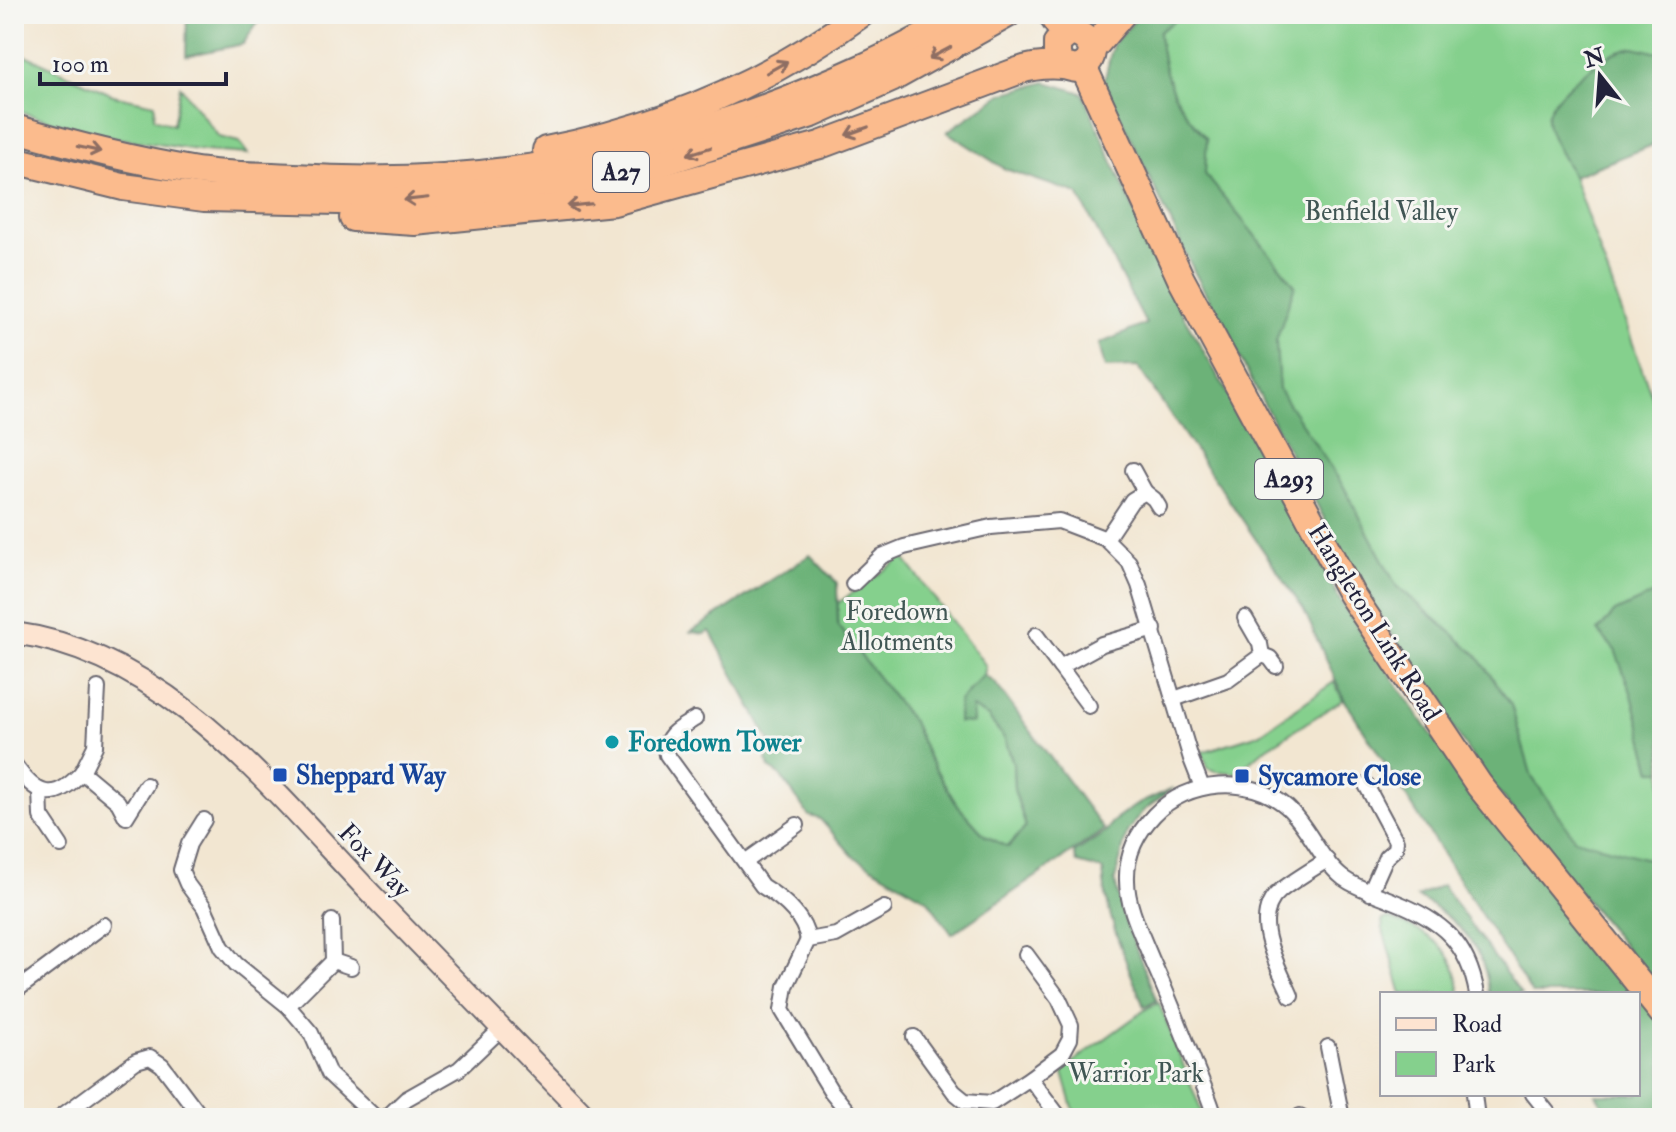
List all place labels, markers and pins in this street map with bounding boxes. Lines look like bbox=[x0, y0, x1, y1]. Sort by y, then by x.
place label: Foredown Tower bbox=[628, 727, 802, 759]
marker: Foredown Tower bbox=[603, 733, 621, 751]
place label: Sheppard Way bbox=[296, 760, 447, 793]
place label: Sycamore Close bbox=[1258, 761, 1421, 794]
marker: Sheppard Way bbox=[271, 766, 289, 784]
marker: Sycamore Close bbox=[1233, 767, 1251, 785]

